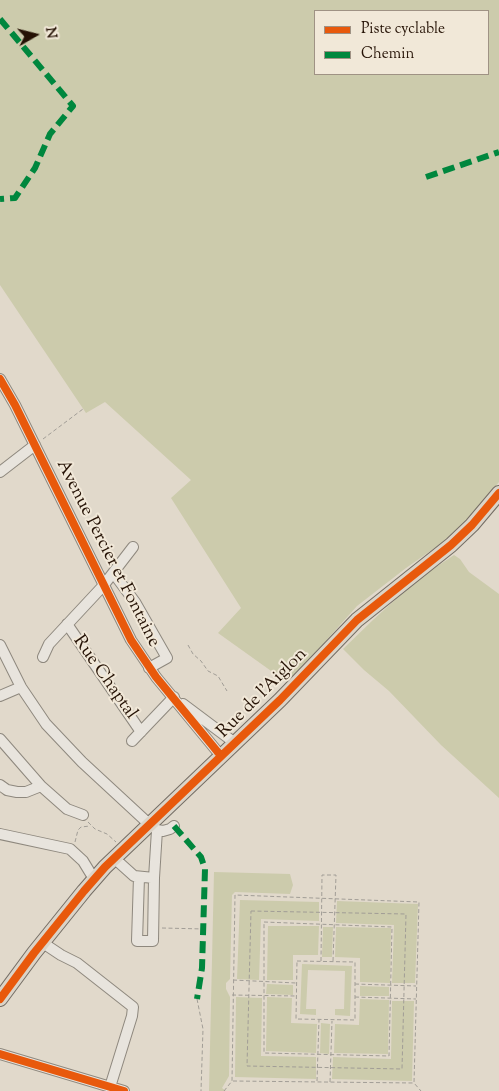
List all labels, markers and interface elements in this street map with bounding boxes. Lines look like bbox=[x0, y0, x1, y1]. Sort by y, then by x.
north arrow bbox=[10, 10, 60, 60]
legend bbox=[314, 10, 489, 75]
text: Piste cyclable bbox=[361, 19, 445, 40]
text: N bbox=[39, 26, 61, 40]
text: Chemin bbox=[361, 44, 414, 65]
street label: Avenue Percier et Fontaine bbox=[50, 457, 164, 651]
street label: Rue Chaptal bbox=[67, 632, 141, 724]
street label: Rue de l'Aiglon bbox=[213, 644, 313, 744]

